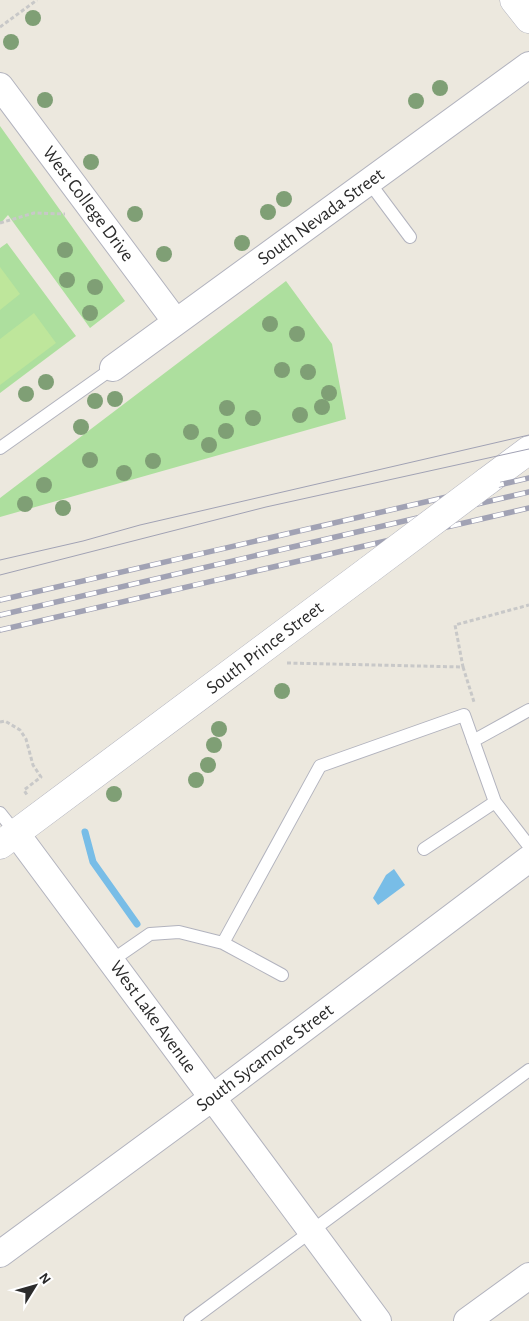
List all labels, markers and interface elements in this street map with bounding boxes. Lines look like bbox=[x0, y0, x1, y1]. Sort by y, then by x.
street label: West College Drive bbox=[39, 143, 137, 265]
street label: South Nevada Street bbox=[254, 165, 388, 269]
street label: South Prince Street bbox=[203, 598, 327, 698]
street label: West Lake Avenue bbox=[106, 957, 200, 1077]
street label: South Sycamore Street bbox=[193, 1000, 337, 1116]
north arrow bbox=[10, 1261, 60, 1311]
text: N bbox=[36, 1271, 53, 1287]

